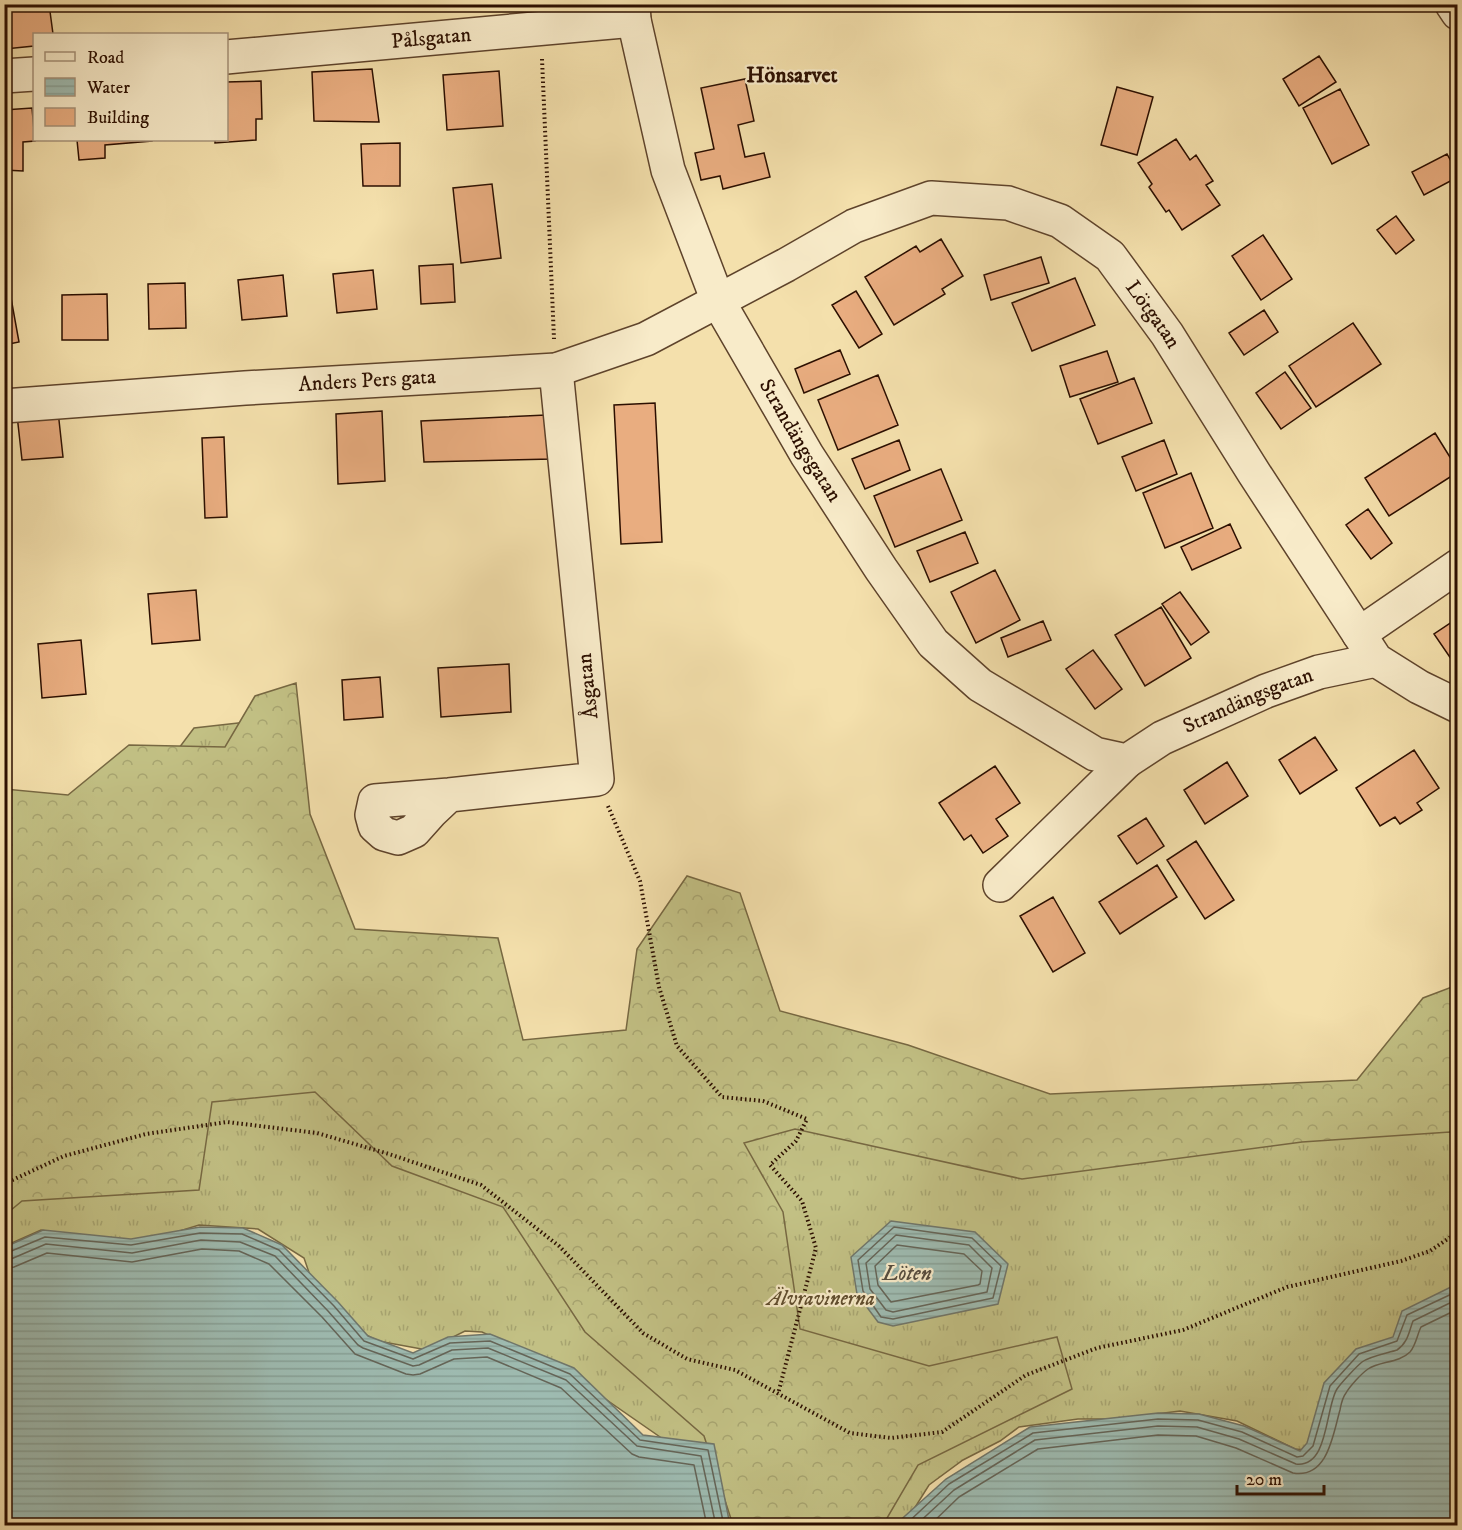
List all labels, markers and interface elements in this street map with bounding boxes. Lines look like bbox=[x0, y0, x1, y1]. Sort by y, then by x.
street label: Pålsgatan bbox=[390, 22, 472, 55]
legend bbox=[33, 33, 228, 141]
text: Road bbox=[87, 47, 124, 69]
district label: Hönsarvet bbox=[746, 62, 838, 89]
text: Water bbox=[86, 77, 130, 99]
text: Building bbox=[87, 107, 149, 129]
street label: Lötgatan bbox=[1119, 276, 1186, 354]
street label: Anders Pers gata bbox=[298, 364, 437, 398]
street label: Strandängsgatan bbox=[753, 375, 847, 507]
street label: Åsgatan bbox=[570, 652, 604, 720]
street label: Strandängsgatan bbox=[1179, 662, 1317, 740]
water label: Löten bbox=[880, 1260, 932, 1287]
park label: Älvravinerna bbox=[765, 1286, 875, 1312]
scale bar bbox=[1237, 1458, 1324, 1496]
text: 20 m bbox=[1246, 1469, 1282, 1491]

